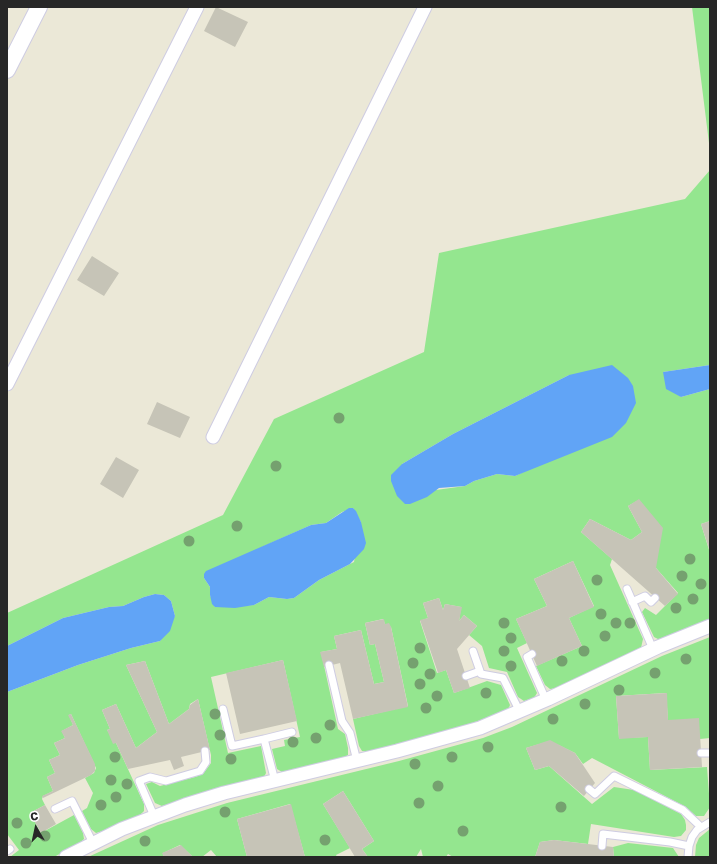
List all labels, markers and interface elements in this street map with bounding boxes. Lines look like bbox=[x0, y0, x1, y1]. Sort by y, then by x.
north arrow bbox=[16, 808, 56, 848]
text: С bbox=[29, 809, 39, 823]

